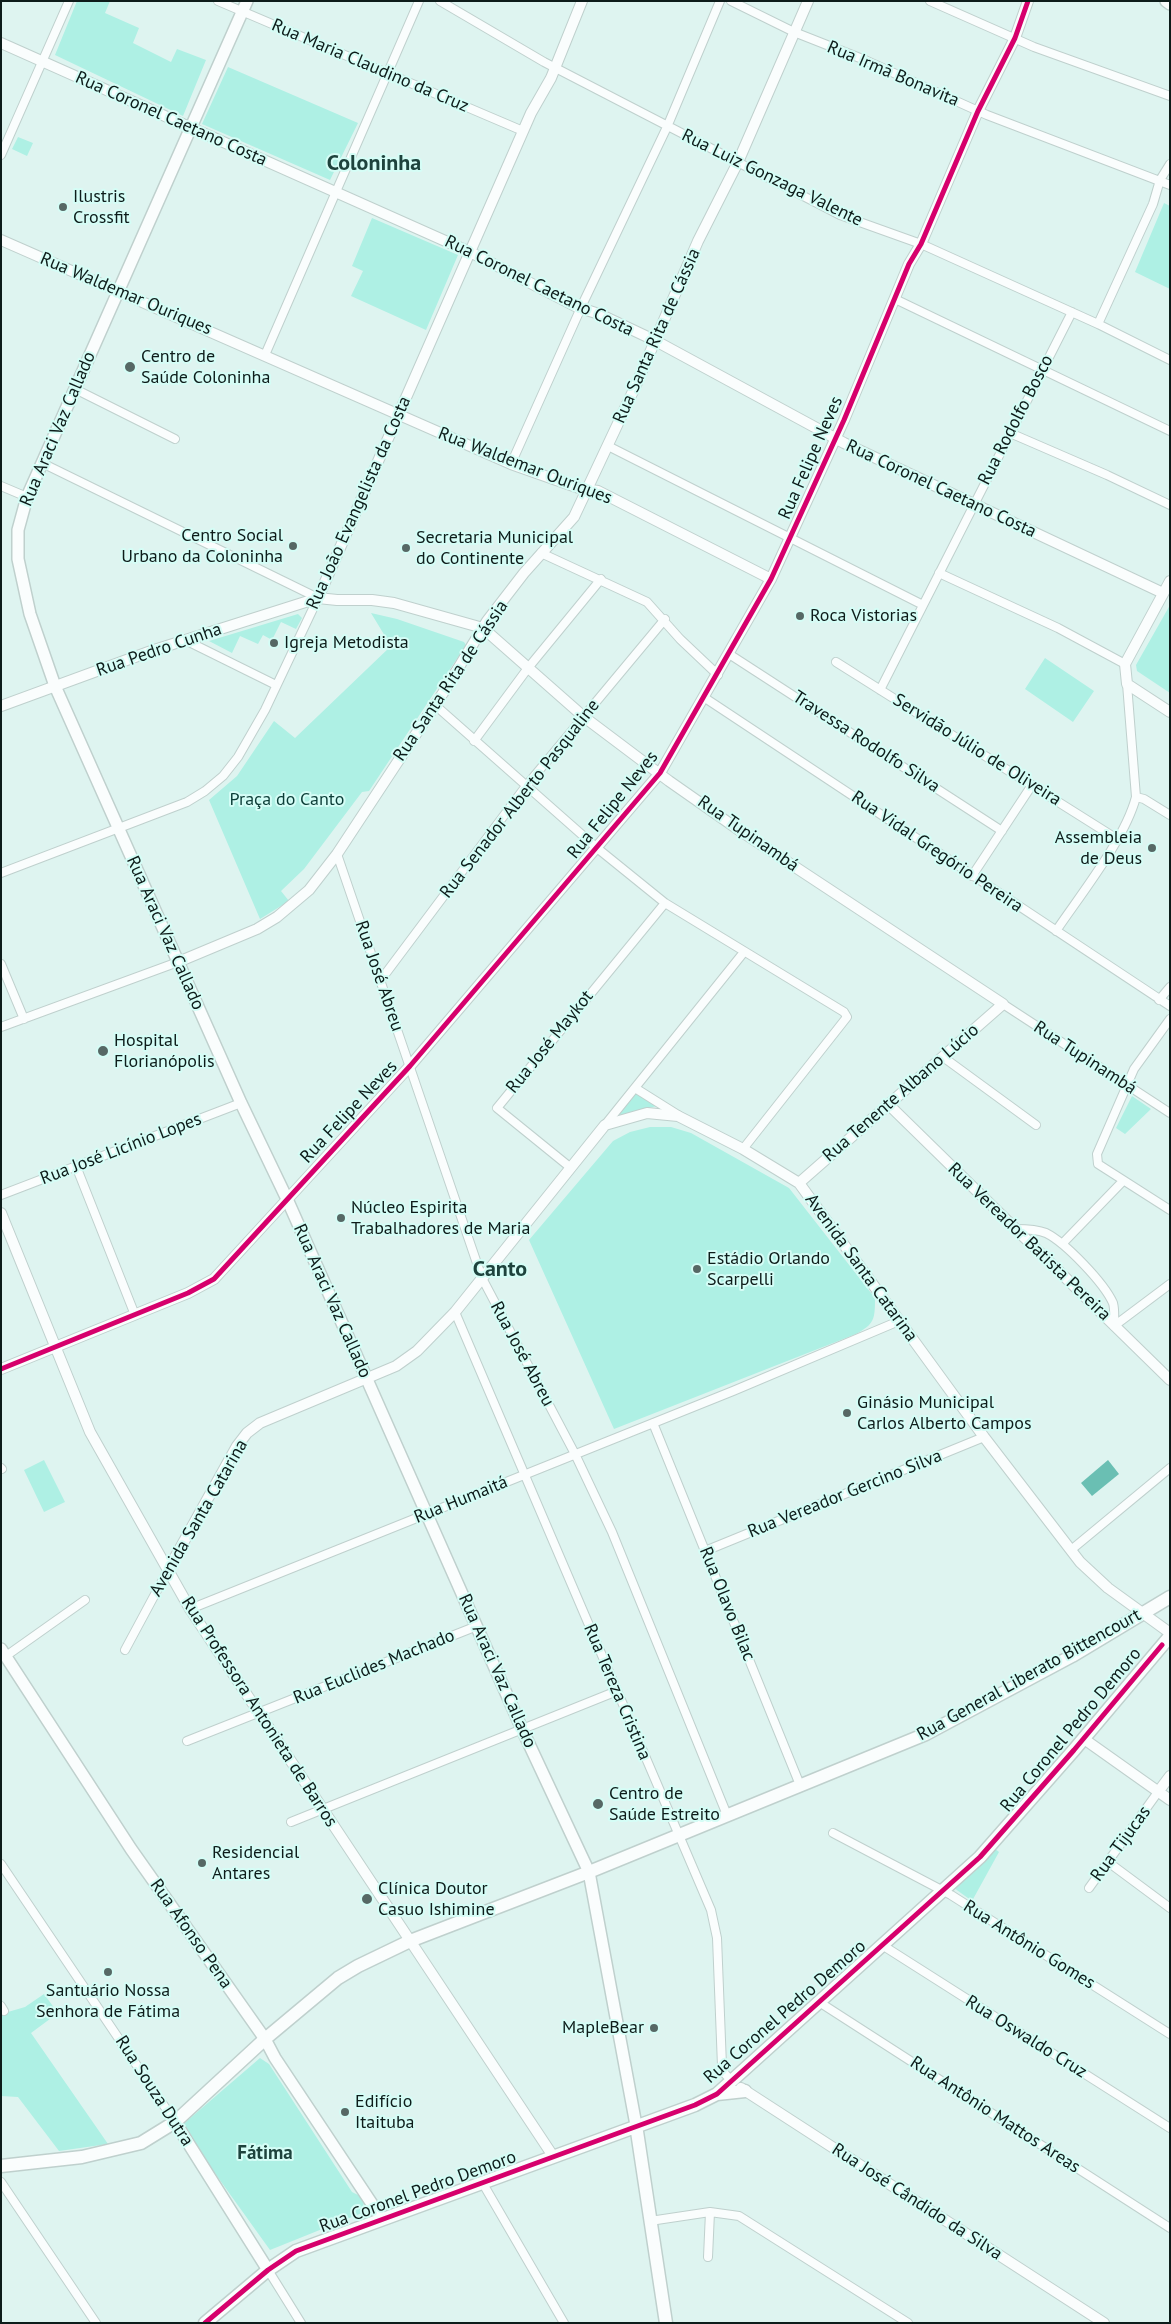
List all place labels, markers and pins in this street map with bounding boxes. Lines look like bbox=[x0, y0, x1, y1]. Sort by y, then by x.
place label: Ilustris Crossfit bbox=[73, 186, 130, 228]
marker: Ilustris Crossfit bbox=[57, 201, 69, 213]
place label: Centro de Saúde Coloninha bbox=[141, 346, 270, 388]
marker: Centro de Saúde Coloninha bbox=[123, 360, 137, 374]
place label: Centro Social Urbano da Coloninha bbox=[121, 525, 283, 568]
place label: Secretaria Municipal do Continente bbox=[416, 527, 573, 570]
marker: Centro Social Urbano da Coloninha bbox=[287, 540, 299, 552]
marker: Secretaria Municipal do Continente bbox=[400, 542, 412, 554]
place label: Roca Vistorias bbox=[810, 605, 917, 627]
marker: Roca Vistorias bbox=[794, 610, 806, 622]
place label: Igreja Metodista bbox=[284, 632, 409, 654]
marker: Igreja Metodista bbox=[268, 637, 280, 649]
place label: Assembleia de Deus bbox=[1055, 827, 1142, 870]
marker: Assembleia de Deus bbox=[1146, 842, 1158, 854]
place label: Hospital Florianópolis bbox=[114, 1030, 215, 1072]
marker: Hospital Florianópolis bbox=[96, 1044, 110, 1058]
place label: Núcleo Espirita Trabalhadores de Maria bbox=[351, 1197, 530, 1240]
marker: Núcleo Espirita Trabalhadores de Maria bbox=[335, 1212, 347, 1224]
place label: Estádio Orlando Scarpelli bbox=[707, 1248, 830, 1290]
marker: Estádio Orlando Scarpelli bbox=[691, 1263, 703, 1275]
place label: Ginásio Municipal Carlos Alberto Campos bbox=[857, 1392, 1031, 1435]
marker: Ginásio Municipal Carlos Alberto Campos bbox=[841, 1407, 853, 1419]
place label: Centro de Saúde Estreito bbox=[609, 1783, 720, 1826]
marker: Centro de Saúde Estreito bbox=[591, 1797, 605, 1811]
place label: Residencial Antares bbox=[212, 1842, 299, 1885]
marker: Residencial Antares bbox=[196, 1857, 208, 1869]
place label: Clínica Doutor Casuo Ishimine bbox=[378, 1878, 495, 1920]
marker: Clínica Doutor Casuo Ishimine bbox=[360, 1892, 374, 1906]
marker: Santuário Nossa Senhora de Fátima bbox=[102, 1966, 114, 1978]
place label: Santuário Nossa Senhora de Fátima bbox=[36, 1980, 180, 2022]
place label: MapleBear bbox=[562, 2017, 644, 2039]
marker: MapleBear bbox=[648, 2022, 660, 2034]
place label: Edifício Itaituba bbox=[355, 2091, 415, 2134]
marker: Edifício Itaituba bbox=[339, 2106, 351, 2118]

